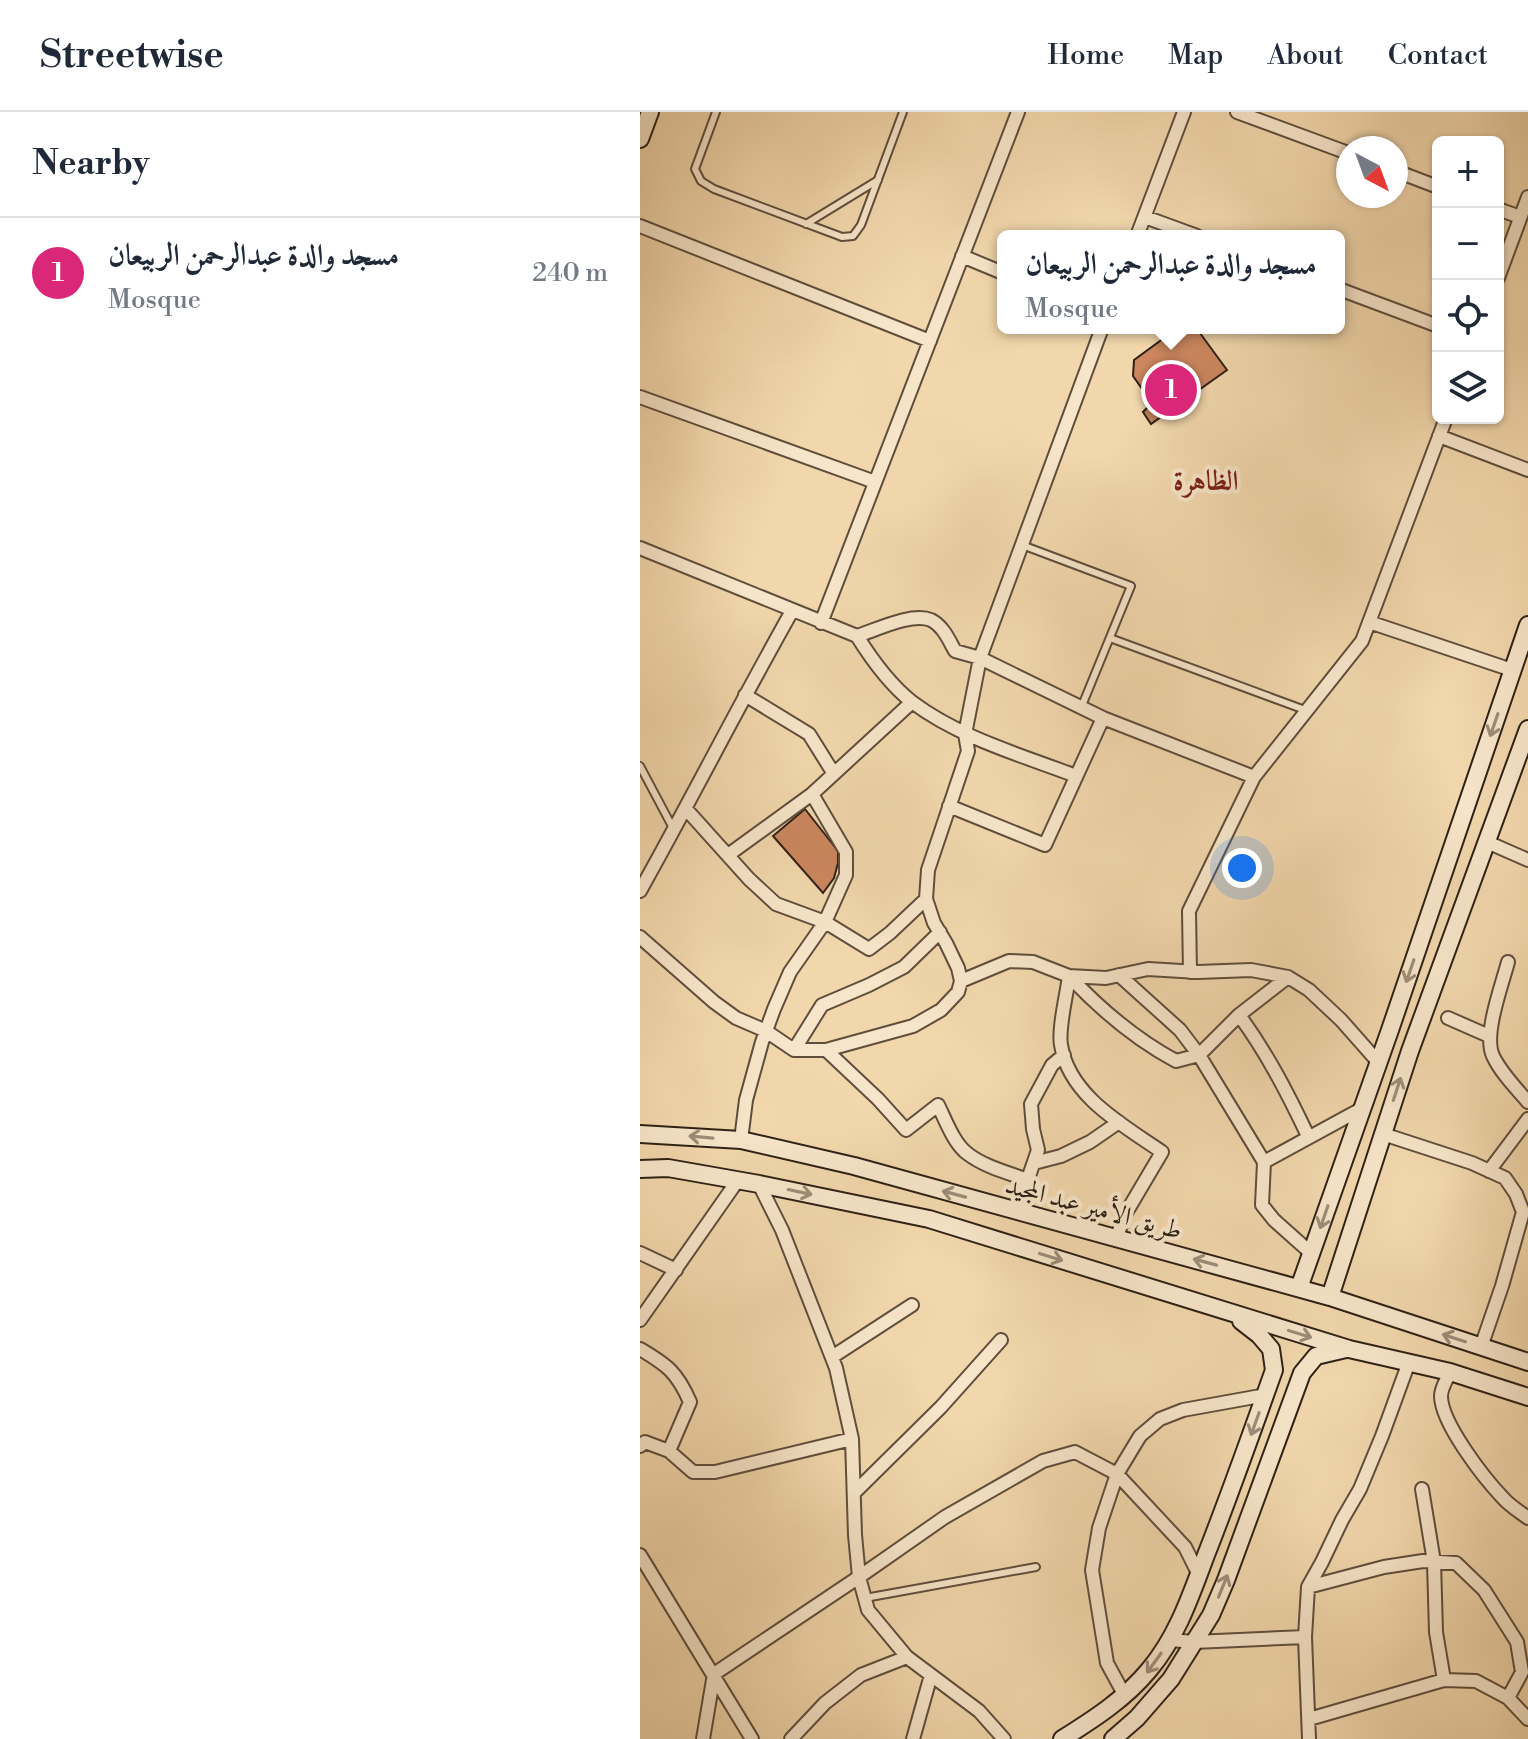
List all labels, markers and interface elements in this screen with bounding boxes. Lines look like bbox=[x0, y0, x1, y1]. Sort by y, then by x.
text: Streetwise bbox=[40, 32, 224, 79]
text: Home bbox=[1048, 38, 1124, 73]
text: Map bbox=[1168, 38, 1223, 73]
text: About bbox=[1267, 38, 1344, 73]
text: Contact bbox=[1388, 38, 1488, 73]
north arrow bbox=[1336, 136, 1408, 208]
map controls bbox=[1432, 136, 1504, 424]
button: + bbox=[1432, 136, 1504, 208]
text: Nearby bbox=[32, 143, 150, 185]
button: − bbox=[1432, 208, 1504, 280]
popup bbox=[997, 230, 1345, 334]
text: مسجد والدة عبدالرحمن الربيعان bbox=[108, 237, 399, 275]
text: مسجد والدة عبدالرحمن الربيعان bbox=[1025, 246, 1317, 284]
text: 1 bbox=[52, 257, 64, 289]
text: 240 m bbox=[532, 257, 608, 289]
button: locate bbox=[1432, 280, 1504, 352]
text: Mosque bbox=[108, 284, 201, 316]
text: Mosque bbox=[1025, 293, 1118, 325]
button: layers bbox=[1432, 352, 1504, 424]
pin: 1 bbox=[1145, 360, 1197, 420]
district label: الظاهرة bbox=[1173, 464, 1239, 499]
one-way arrow bbox=[1485, 713, 1500, 738]
your location bbox=[1222, 848, 1262, 888]
one-way arrow bbox=[1402, 959, 1417, 984]
one-way arrow bbox=[1391, 1077, 1406, 1102]
one-way arrow bbox=[688, 1129, 715, 1144]
street label: طريق الأمير عبد المجيد bbox=[1002, 1166, 1187, 1247]
one-way arrow bbox=[787, 1185, 812, 1200]
one-way arrow bbox=[942, 1185, 968, 1200]
one-way arrow bbox=[1316, 1204, 1330, 1229]
one-way arrow bbox=[1039, 1250, 1064, 1265]
one-way arrow bbox=[1193, 1254, 1219, 1269]
one-way arrow bbox=[1286, 1327, 1312, 1342]
one-way arrow bbox=[1442, 1329, 1467, 1344]
one-way arrow bbox=[1247, 1411, 1261, 1436]
one-way arrow bbox=[1216, 1574, 1231, 1599]
one-way arrow bbox=[1146, 1651, 1162, 1673]

